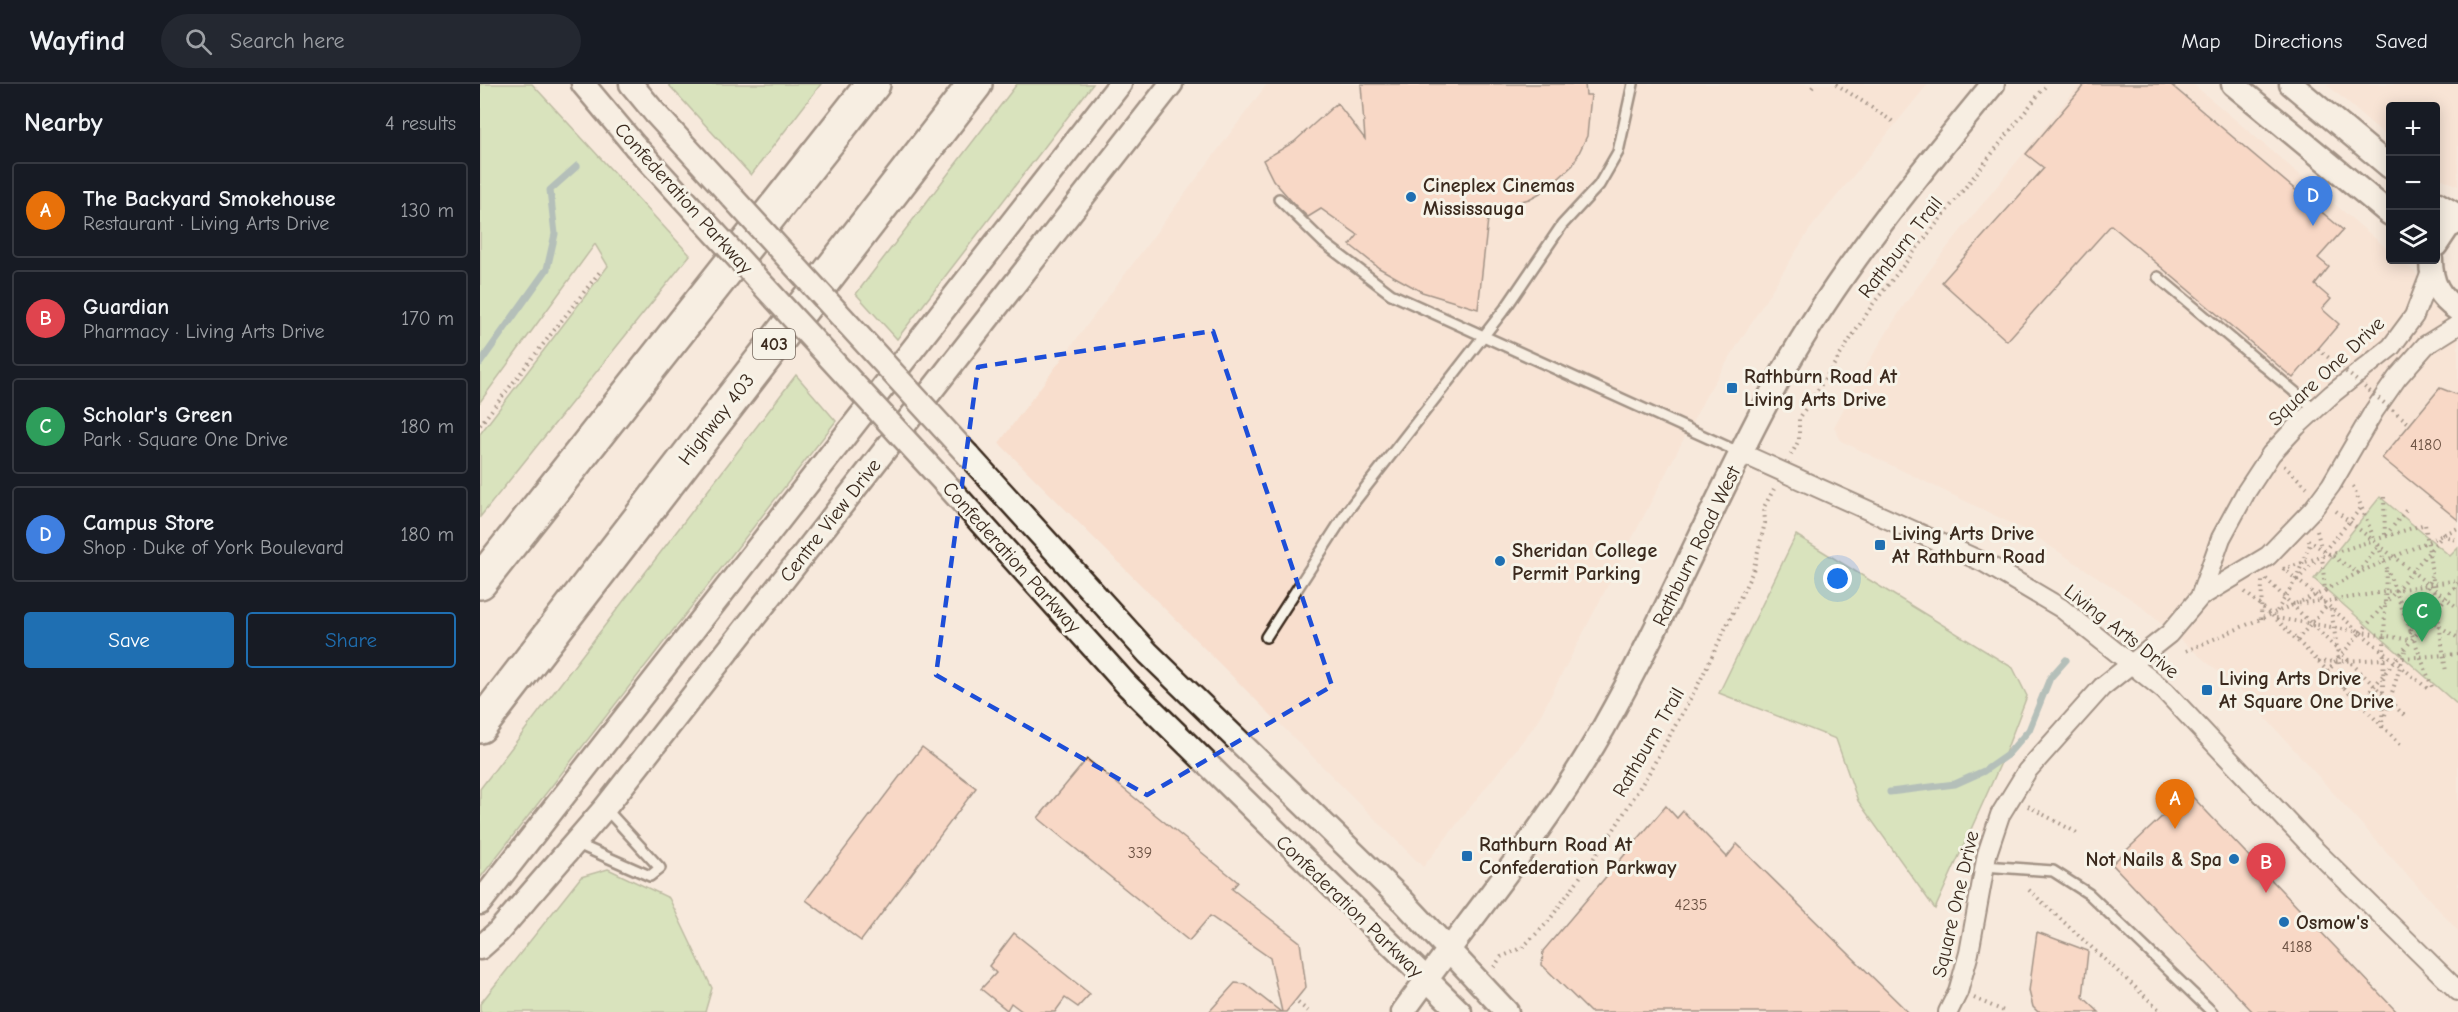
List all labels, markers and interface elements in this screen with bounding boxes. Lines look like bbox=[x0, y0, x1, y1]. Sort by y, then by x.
search box bbox=[161, 14, 581, 68]
text: Wayfind bbox=[30, 25, 125, 57]
icon: search bbox=[182, 25, 215, 58]
text: Search here bbox=[230, 28, 345, 54]
text: Map bbox=[2181, 29, 2221, 53]
text: Directions bbox=[2254, 29, 2343, 53]
text: Saved bbox=[2376, 29, 2428, 53]
map controls bbox=[2386, 102, 2440, 264]
button: + bbox=[2386, 102, 2440, 156]
text: Nearby bbox=[24, 108, 103, 138]
text: 4 results bbox=[385, 112, 456, 135]
street label: Confederation Parkway bbox=[610, 118, 758, 279]
button: − bbox=[2386, 156, 2440, 210]
place label: Cineplex Cinemas Mississauga bbox=[1423, 174, 1575, 220]
pin: D bbox=[2294, 176, 2332, 226]
text: The Backyard Smokehouse bbox=[83, 186, 335, 212]
marker: Cineplex Cinemas Mississauga bbox=[1404, 190, 1418, 204]
street label: Rathburn Trail bbox=[1854, 192, 1947, 303]
text: A bbox=[40, 199, 51, 222]
text: 130 m bbox=[401, 199, 454, 222]
button: layers bbox=[2386, 210, 2440, 264]
text: Restaurant · Living Arts Drive bbox=[83, 212, 329, 235]
text: Guardian bbox=[83, 294, 169, 320]
text: B bbox=[39, 307, 52, 330]
text: 170 m bbox=[401, 307, 454, 330]
street label: Square One Drive bbox=[2264, 312, 2389, 431]
text: Pharmacy · Living Arts Drive bbox=[83, 320, 325, 343]
road number: 403 bbox=[753, 329, 795, 359]
place label: Rathburn Road At Living Arts Drive bbox=[1744, 365, 1898, 411]
street label: Highway 403 bbox=[674, 369, 759, 470]
marker: Rathburn Road At Living Arts Drive bbox=[1725, 381, 1739, 395]
text: Scholar's Green bbox=[83, 402, 233, 428]
text: C bbox=[39, 415, 52, 438]
text: 180 m bbox=[400, 415, 454, 438]
text: Park · Square One Drive bbox=[83, 428, 288, 451]
house number: 4180 bbox=[2410, 436, 2442, 454]
street label: Centre View Drive bbox=[775, 454, 886, 587]
street label: Rathburn Road West bbox=[1648, 461, 1746, 630]
street label: Confederation Parkway bbox=[938, 477, 1086, 638]
text: Campus Store bbox=[83, 510, 214, 536]
place label: Living Arts Drive At Rathburn Road bbox=[1892, 522, 2045, 568]
text: D bbox=[39, 523, 52, 546]
text: 180 m bbox=[400, 523, 454, 546]
text: Shop · Duke of York Boulevard bbox=[83, 536, 344, 559]
marker: Living Arts Drive At Rathburn Road bbox=[1873, 538, 1887, 552]
place label: Sheridan College Permit Parking bbox=[1512, 539, 1657, 585]
marker: Sheridan College Permit Parking bbox=[1493, 554, 1507, 568]
your location bbox=[1823, 564, 1852, 593]
street label: Living Arts Drive bbox=[2060, 580, 2184, 683]
pin: C bbox=[2402, 592, 2442, 642]
button: Save bbox=[24, 612, 234, 668]
button: Share bbox=[246, 612, 456, 668]
place label: Living Arts Drive At Square One Drive bbox=[2219, 667, 2394, 713]
marker: Living Arts Drive At Square One Drive bbox=[2200, 683, 2214, 697]
street label: Rathburn Trail bbox=[1608, 684, 1689, 801]
pin: A bbox=[2156, 780, 2194, 829]
street label: Square One Drive bbox=[1927, 829, 1984, 980]
street label: Confederation Parkway bbox=[1271, 830, 1428, 983]
place label: Rathburn Road At Confederation Parkway bbox=[1479, 833, 1677, 879]
house number: 339 bbox=[1128, 844, 1152, 862]
pin: B bbox=[2246, 844, 2286, 893]
place label: Not Nails & Spa bbox=[2086, 848, 2222, 871]
marker: Rathburn Road At Confederation Parkway bbox=[1460, 849, 1474, 863]
marker: Not Nails & Spa bbox=[2227, 852, 2241, 866]
house number: 4235 bbox=[1675, 896, 1707, 914]
place label: Osmow's bbox=[2296, 911, 2369, 934]
marker: Osmow's bbox=[2277, 915, 2291, 929]
house number: 4188 bbox=[2282, 938, 2312, 956]

